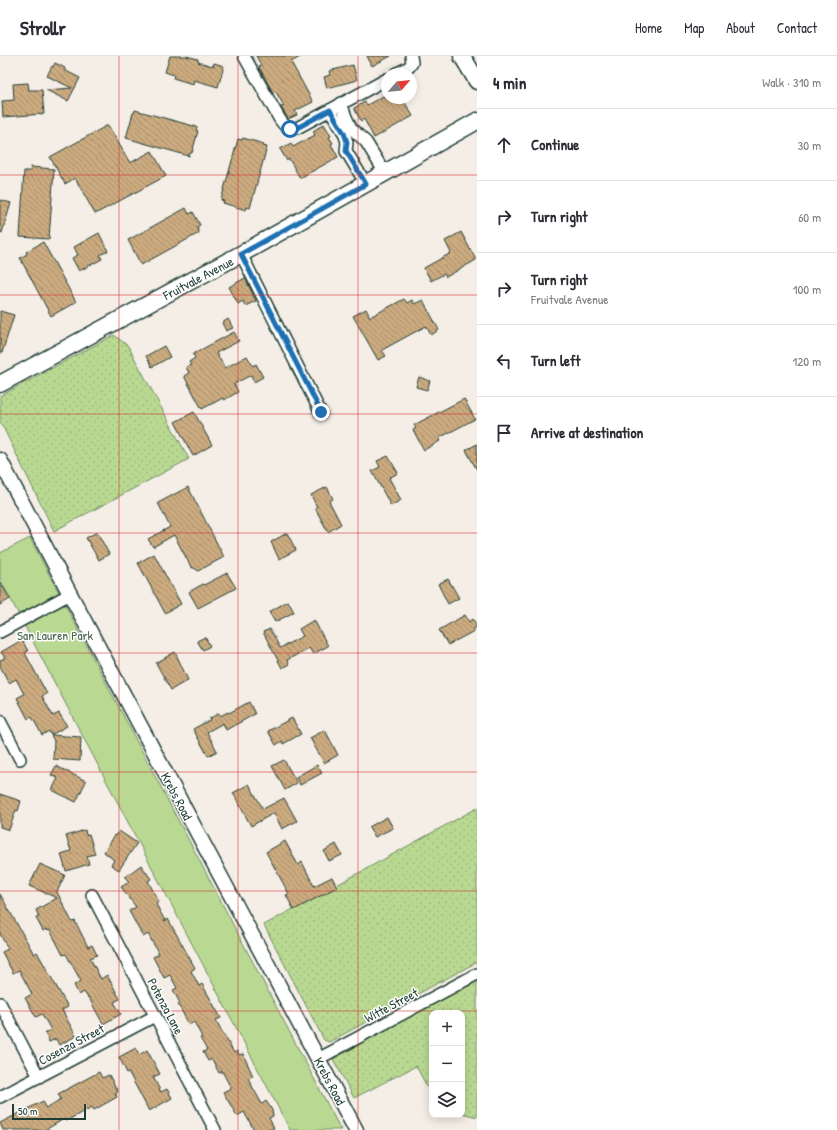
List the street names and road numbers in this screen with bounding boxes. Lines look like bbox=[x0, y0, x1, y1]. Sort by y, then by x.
street label: Fruitvale Avenue bbox=[159, 252, 236, 305]
street label: Krebs Road bbox=[157, 769, 197, 823]
street label: Potenza Lane bbox=[144, 975, 188, 1037]
street label: Witte Street bbox=[361, 983, 421, 1027]
street label: Cosenza Street bbox=[35, 1019, 108, 1069]
street label: Krebs Road bbox=[310, 1054, 350, 1108]

